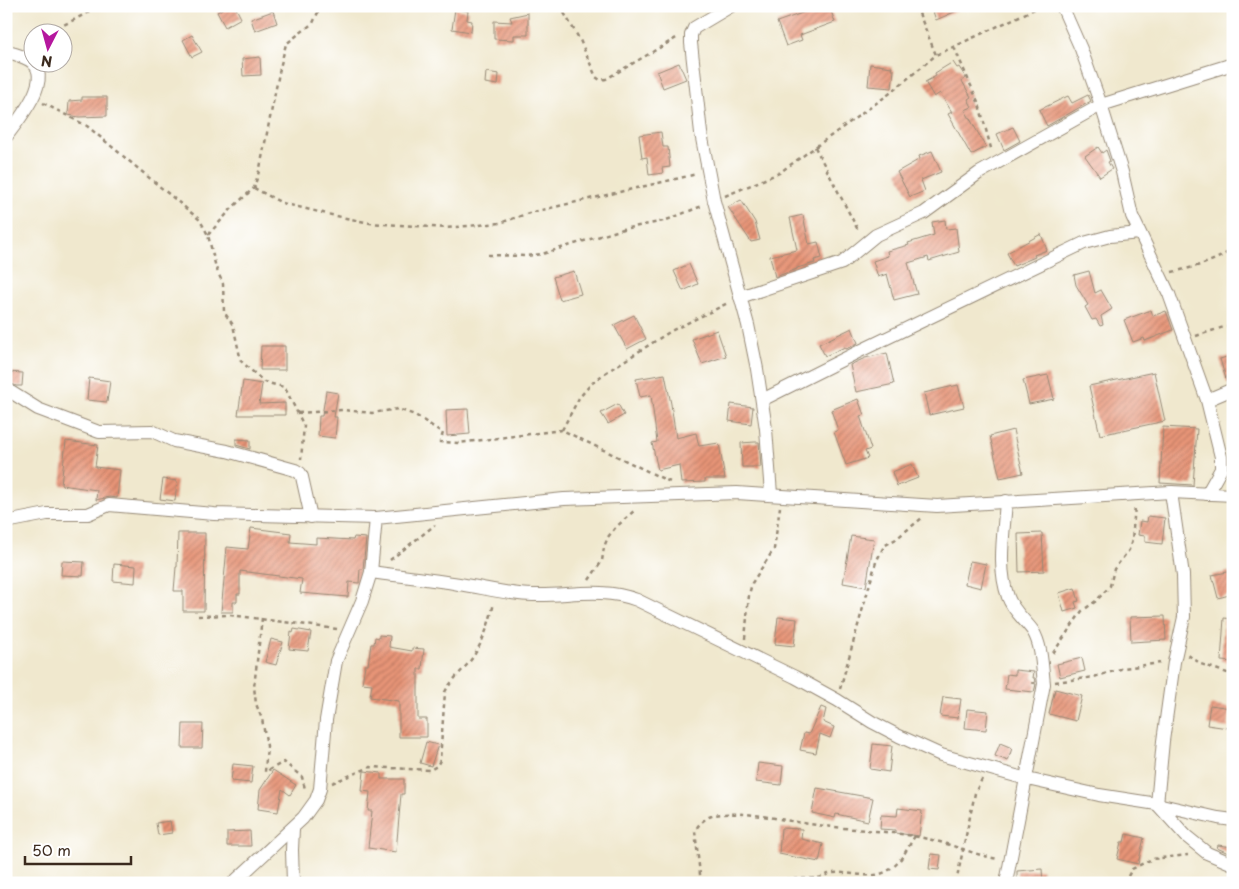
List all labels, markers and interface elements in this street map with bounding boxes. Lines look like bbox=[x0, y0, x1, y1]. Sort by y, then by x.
north arrow bbox=[22, 22, 72, 72]
text: N bbox=[40, 50, 53, 72]
scale bar bbox=[25, 834, 131, 866]
text: 50 m bbox=[32, 838, 71, 861]

